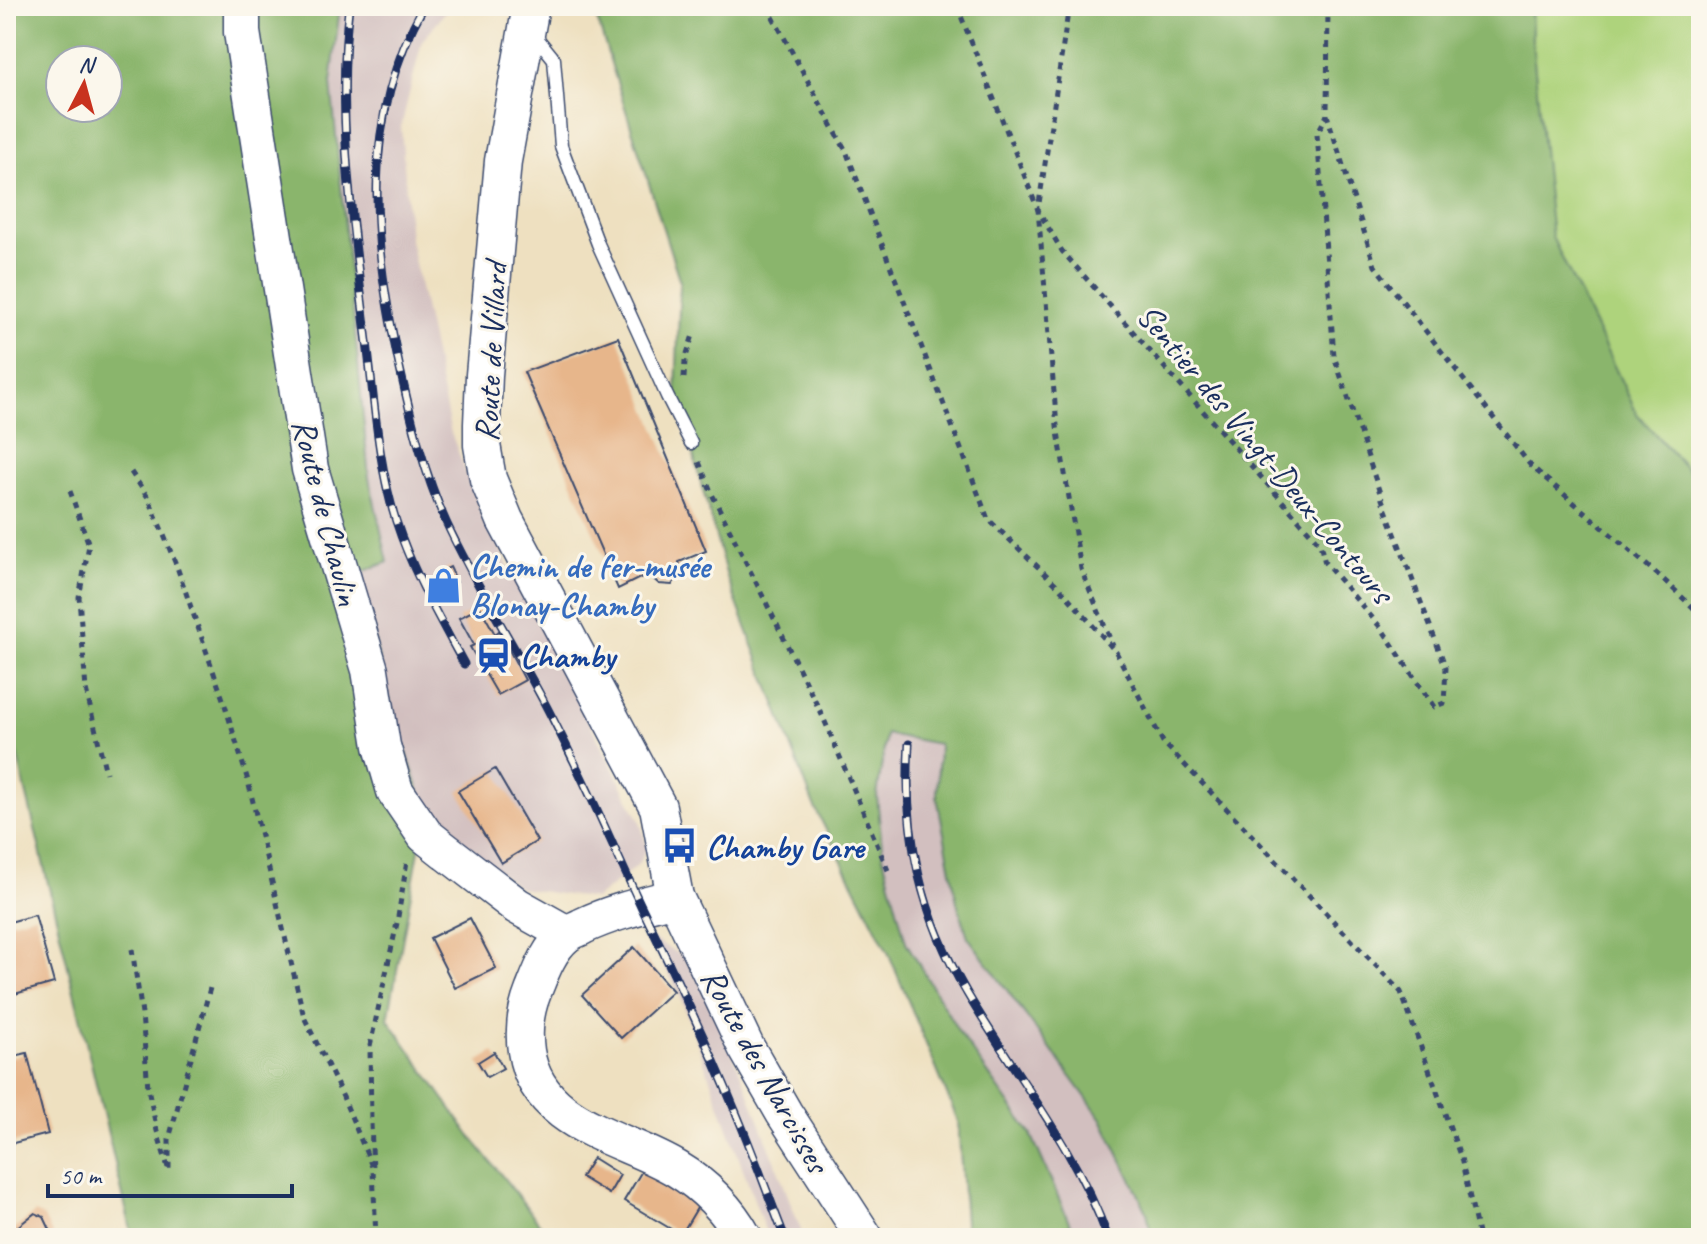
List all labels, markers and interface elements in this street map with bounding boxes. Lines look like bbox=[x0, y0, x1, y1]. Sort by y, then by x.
north arrow bbox=[44, 44, 124, 124]
text: N bbox=[78, 50, 98, 80]
street label: Route de Villard bbox=[464, 257, 517, 443]
street label: Sentier des Vingt-Deux-Contours bbox=[1128, 295, 1406, 614]
street label: Route de Chaulin bbox=[283, 414, 371, 611]
place label: Chemin de fer-musée Blonay-Chamby bbox=[470, 544, 713, 626]
shop icon: Chemin de fer-musée Blonay-Chamby bbox=[425, 566, 463, 604]
place label: Chamby bbox=[520, 634, 618, 677]
station icon: Chamby bbox=[475, 636, 513, 674]
place label: Chamby Gare bbox=[706, 825, 866, 868]
bus stop icon: Chamby Gare bbox=[661, 827, 699, 865]
street label: Route des Narcisses bbox=[692, 960, 841, 1182]
scale bar bbox=[48, 1148, 292, 1198]
text: 50 m bbox=[60, 1161, 103, 1191]

